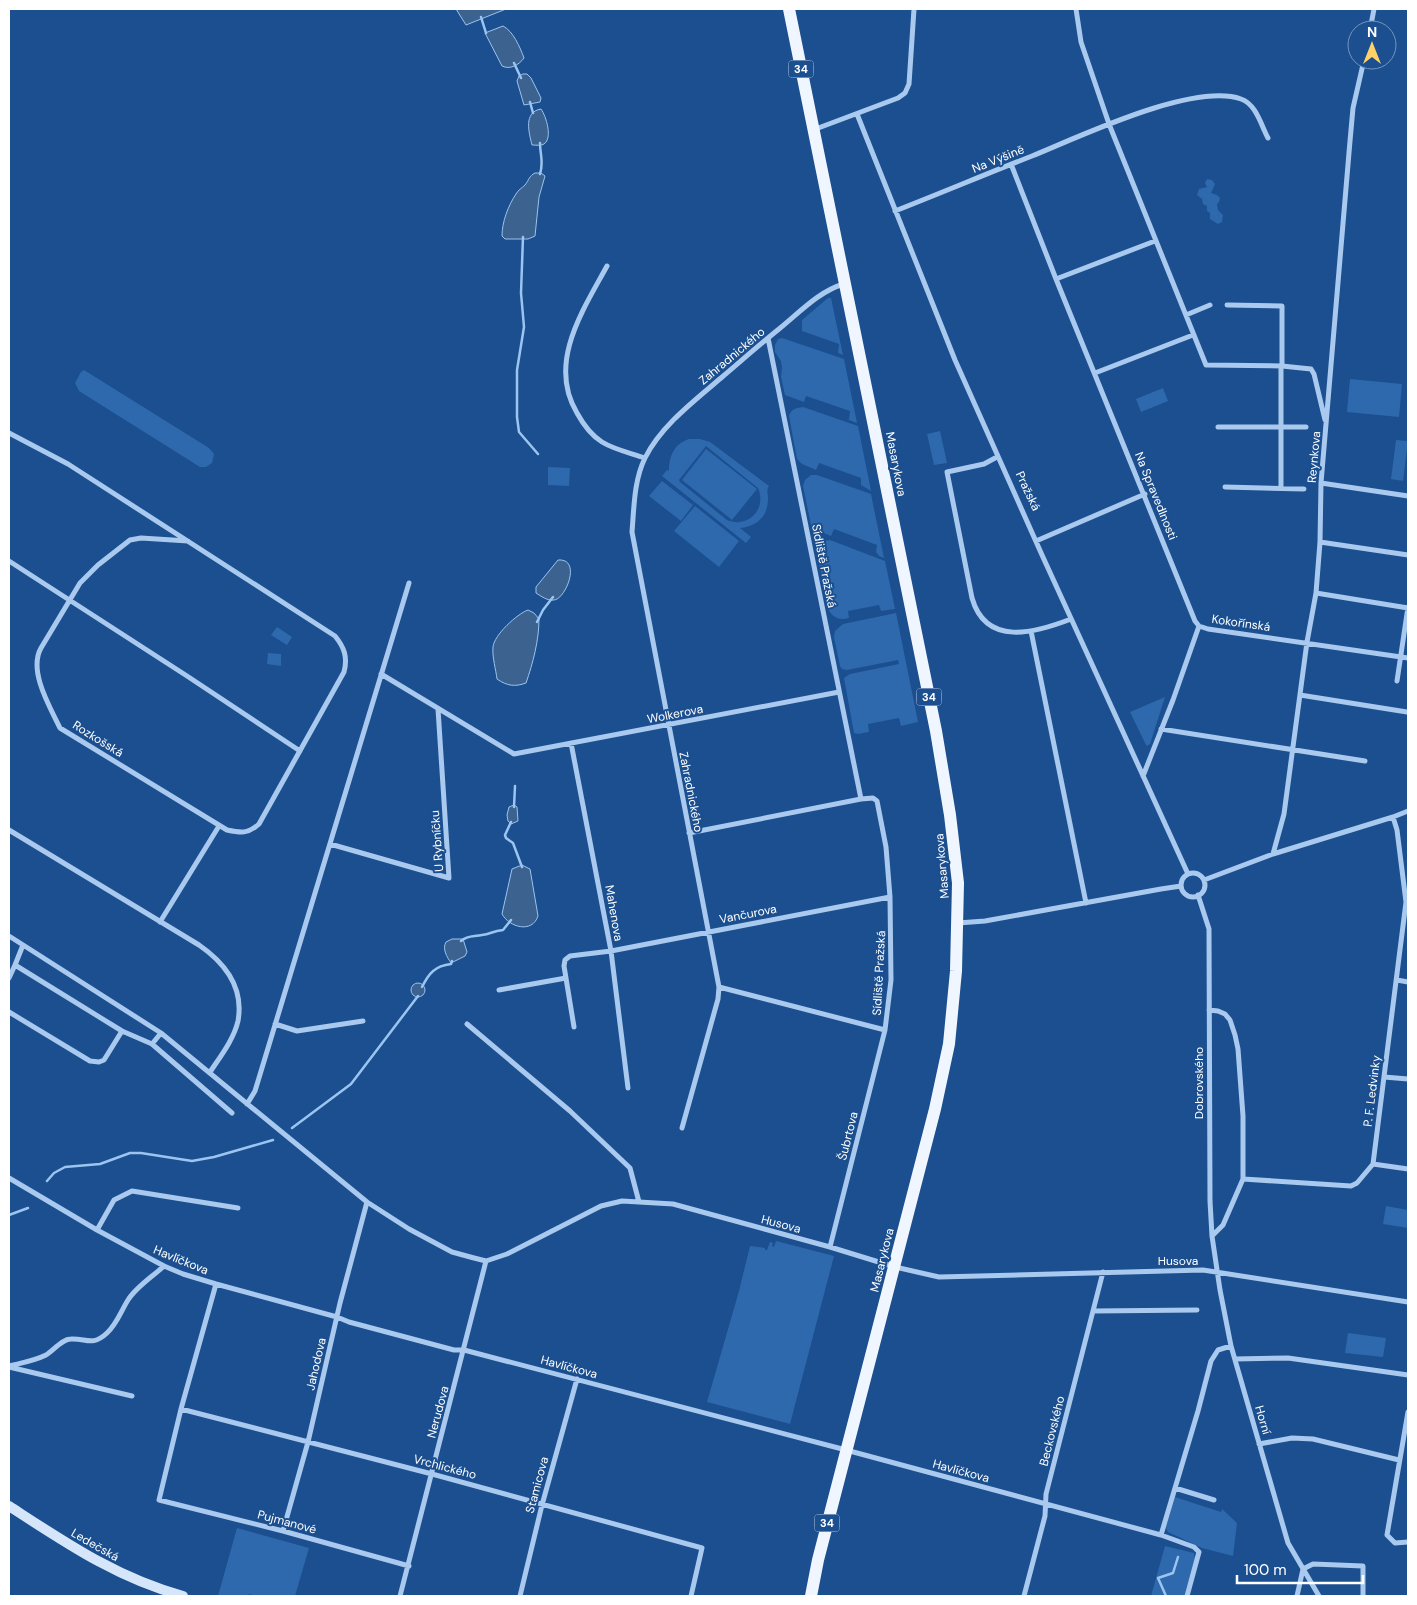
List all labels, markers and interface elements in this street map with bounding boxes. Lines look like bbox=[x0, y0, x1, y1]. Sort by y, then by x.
north arrow bbox=[1347, 20, 1397, 70]
text: N bbox=[1367, 23, 1377, 41]
road number: 34 bbox=[788, 61, 814, 78]
street label: Na Výšině bbox=[970, 141, 1027, 177]
street label: Zahradnického bbox=[696, 324, 768, 388]
street label: Masarykova bbox=[882, 430, 910, 498]
street label: Reynkova bbox=[1304, 430, 1324, 484]
street label: Na Spravedlnosti bbox=[1131, 450, 1181, 543]
street label: Pražská bbox=[1012, 469, 1044, 513]
street label: Sídliště Pražská bbox=[808, 523, 840, 609]
street label: Kokořínská bbox=[1211, 611, 1271, 635]
road number: 34 bbox=[916, 689, 942, 706]
street label: Wolkerova bbox=[646, 701, 704, 727]
street label: Rozkošská bbox=[70, 717, 126, 761]
street label: Zahradnického bbox=[675, 750, 707, 834]
street label: U Rybníčku bbox=[427, 810, 447, 872]
street label: Masarykova bbox=[931, 833, 953, 899]
street label: Mahenova bbox=[601, 884, 627, 942]
street label: Vančurova bbox=[718, 901, 778, 927]
street label: Sídliště Pražská bbox=[869, 930, 889, 1016]
street label: Dobrovského bbox=[1191, 1047, 1207, 1119]
street label: P. F. Ledvinky bbox=[1360, 1054, 1384, 1128]
street label: Šubrtova bbox=[834, 1110, 862, 1162]
street label: Husova bbox=[759, 1211, 803, 1237]
street label: Masarykova bbox=[866, 1226, 898, 1294]
street label: Havlíčkova bbox=[151, 1242, 211, 1278]
street label: Husova bbox=[1158, 1253, 1198, 1269]
street label: Jahodova bbox=[302, 1336, 330, 1392]
street label: Havlíčkova bbox=[539, 1352, 599, 1382]
street label: Nerudova bbox=[423, 1384, 453, 1440]
street label: Beckovského bbox=[1036, 1394, 1068, 1468]
street label: Horní bbox=[1251, 1404, 1275, 1437]
street label: Vrchlického bbox=[412, 1451, 478, 1483]
street label: Stamicova bbox=[522, 1455, 552, 1515]
street label: Havlíčkova bbox=[931, 1456, 991, 1486]
street label: Pujmanové bbox=[256, 1506, 318, 1538]
road number: 34 bbox=[814, 1515, 840, 1532]
street label: Ledečská bbox=[68, 1525, 122, 1565]
scale bar bbox=[1237, 1552, 1363, 1584]
text: 100 m bbox=[1244, 1560, 1287, 1580]

